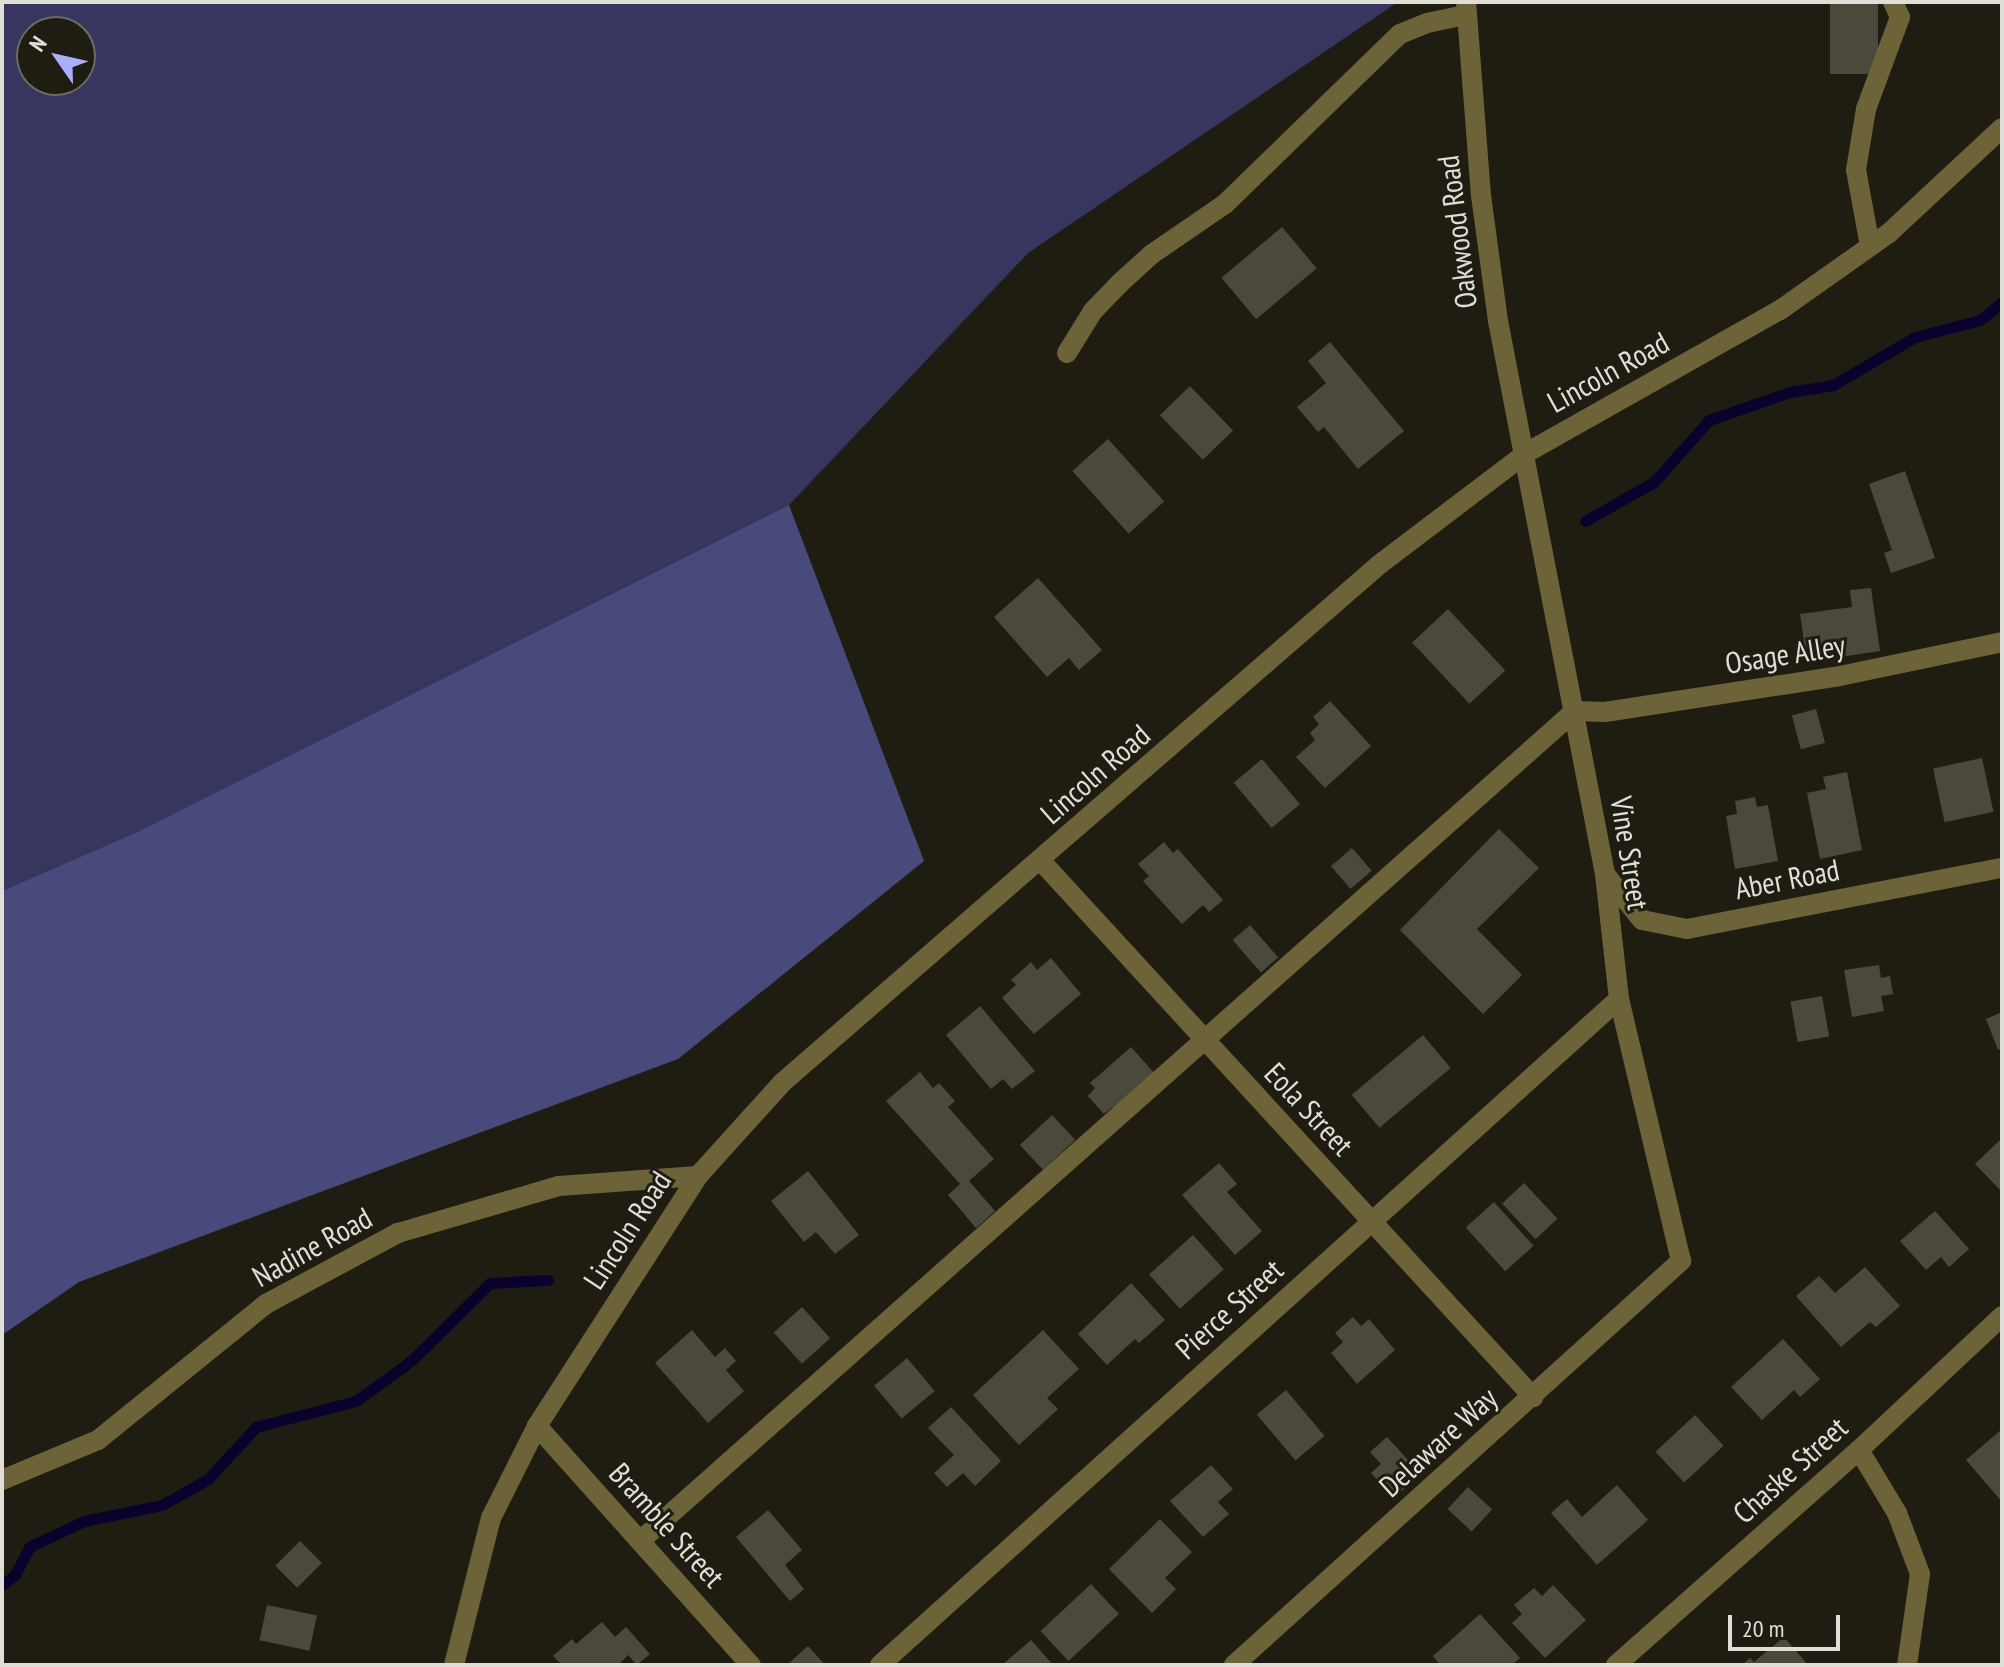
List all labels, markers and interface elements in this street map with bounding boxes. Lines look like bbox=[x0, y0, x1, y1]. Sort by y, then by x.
north arrow bbox=[16, 16, 96, 96]
text: N bbox=[23, 31, 53, 56]
street label: Oakwood Road bbox=[1430, 153, 1484, 311]
street label: Lincoln Road bbox=[1541, 324, 1675, 420]
street label: Osage Alley bbox=[1722, 627, 1848, 681]
street label: Lincoln Road bbox=[1033, 717, 1157, 831]
street label: Vine Street bbox=[1603, 794, 1657, 912]
street label: Aber Road bbox=[1732, 851, 1842, 907]
street label: Eola Street bbox=[1257, 1055, 1361, 1163]
street label: Lincoln Road bbox=[576, 1164, 678, 1296]
street label: Nadine Road bbox=[246, 1200, 378, 1294]
street label: Pierce Street bbox=[1168, 1252, 1290, 1366]
street label: Delaware Way bbox=[1372, 1380, 1504, 1504]
street label: Chaske Street bbox=[1725, 1409, 1855, 1531]
street label: Bramble Street bbox=[602, 1455, 732, 1595]
scale bar bbox=[1732, 1599, 1844, 1649]
text: 20 m bbox=[1742, 1613, 1784, 1644]

